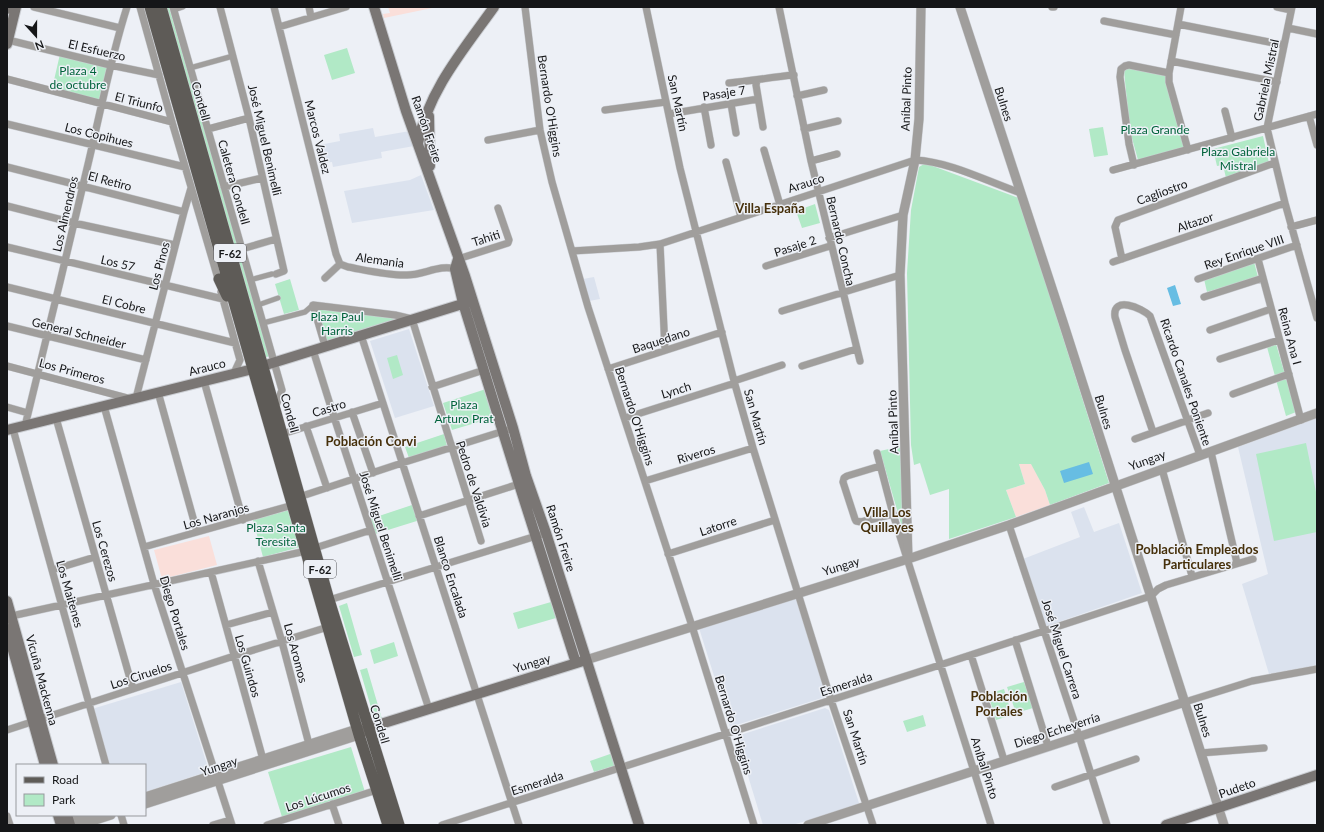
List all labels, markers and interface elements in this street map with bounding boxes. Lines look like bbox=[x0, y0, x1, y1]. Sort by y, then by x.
north arrow bbox=[16, 16, 56, 56]
street label: El Esfuerzo bbox=[67, 36, 127, 64]
text: N bbox=[33, 38, 46, 53]
street label: Gabriela Mistral bbox=[1250, 38, 1282, 122]
street label: Bernardo O'Higgins bbox=[535, 54, 565, 158]
park label: Plaza 4 de octubre bbox=[50, 63, 106, 92]
street label: Aníbal Pinto bbox=[897, 66, 915, 131]
street label: San Martín bbox=[665, 73, 691, 133]
street label: Condell bbox=[188, 80, 214, 122]
street label: Pasaje 7 bbox=[701, 82, 747, 104]
street label: José Miguel Benimelli bbox=[245, 83, 285, 197]
street label: Bulnes bbox=[991, 85, 1017, 123]
street label: El Triunfo bbox=[113, 89, 165, 115]
street label: Ramón Freire bbox=[409, 94, 445, 164]
street label: Marcos Valdez bbox=[302, 98, 335, 176]
street label: Los Copihues bbox=[63, 119, 135, 151]
park label: Plaza Grande bbox=[1120, 122, 1190, 137]
street label: Caletera Condell bbox=[215, 138, 253, 226]
park label: Plaza Gabriela Mistral bbox=[1201, 144, 1275, 173]
street label: El Retiro bbox=[87, 168, 134, 194]
street label: Arauco bbox=[786, 170, 826, 196]
street label: Los Almendros bbox=[49, 175, 81, 253]
street label: Cagliostro bbox=[1134, 176, 1190, 208]
street label: Bernardo Concha bbox=[823, 195, 859, 287]
district label: Villa España bbox=[734, 200, 805, 216]
street label: Altazor bbox=[1175, 209, 1216, 235]
street label: Tahiti bbox=[470, 226, 502, 250]
street label: Rey Enrique VIII bbox=[1202, 231, 1286, 273]
street label: Pasaje 2 bbox=[772, 232, 818, 260]
street label: Los Pinos bbox=[145, 240, 173, 292]
road number: F-62 bbox=[214, 244, 246, 262]
street label: Alemania bbox=[355, 249, 405, 271]
street label: Los 57 bbox=[99, 252, 137, 274]
street label: El Cobre bbox=[101, 291, 147, 317]
street label: Reina Ana I bbox=[1275, 306, 1305, 366]
park label: Plaza Paul Harris bbox=[311, 309, 363, 338]
street label: General Schneider bbox=[30, 314, 128, 352]
street label: Ricardo Canales Poniente bbox=[1157, 316, 1215, 448]
street label: Baquedano bbox=[630, 324, 692, 356]
street label: Los Primeros bbox=[37, 355, 107, 387]
street label: Arauco bbox=[187, 355, 227, 379]
street label: Bernardo O'Higgins bbox=[612, 365, 658, 467]
street label: Lynch bbox=[659, 378, 693, 402]
street label: San Martín bbox=[741, 387, 771, 447]
street label: Aníbal Pinto bbox=[884, 389, 902, 454]
street label: Condell bbox=[278, 392, 302, 434]
street label: Bulnes bbox=[1092, 393, 1116, 431]
street label: Castro bbox=[310, 396, 348, 420]
park label: Plaza Arturo Prat bbox=[434, 397, 494, 426]
district label: Población Corvi bbox=[326, 433, 416, 449]
street label: Pedro de Valdivia bbox=[453, 439, 495, 529]
street label: Riveros bbox=[675, 441, 717, 467]
street label: Yungay bbox=[1127, 446, 1168, 474]
street label: José Miguel Benimelli bbox=[356, 470, 406, 582]
street label: Los Naranjos bbox=[181, 499, 251, 533]
street label: Ramón Freire bbox=[543, 502, 579, 574]
district label: Villa Los Quillayes bbox=[860, 504, 914, 535]
street label: Latorre bbox=[698, 513, 738, 539]
street label: Los Cerezos bbox=[89, 519, 121, 583]
park label: Plaza Santa Teresita bbox=[246, 520, 306, 549]
street label: Blanco Encalada bbox=[431, 534, 471, 620]
district label: Población Empleados Particulares bbox=[1136, 541, 1259, 572]
street label: Yungay bbox=[821, 553, 862, 579]
street label: Los Maitenes bbox=[53, 559, 87, 629]
road number: F-62 bbox=[304, 560, 336, 578]
street label: Diego Portales bbox=[157, 574, 193, 652]
street label: José Miguel Carrera bbox=[1039, 597, 1085, 701]
street label: Los Aromos bbox=[281, 621, 311, 685]
street label: Vicuña Mackenna bbox=[23, 633, 61, 727]
street label: Los Guindos bbox=[232, 633, 264, 699]
street label: Yungay bbox=[512, 650, 553, 676]
street label: Los Ciruelos bbox=[108, 658, 174, 692]
street label: Esmeralda bbox=[818, 669, 874, 699]
street label: Bernardo O'Higgins bbox=[712, 674, 756, 776]
district label: Población Portales bbox=[971, 688, 1027, 719]
street label: Bulnes bbox=[1190, 701, 1216, 739]
street label: Condell bbox=[367, 703, 393, 745]
street label: San Martín bbox=[840, 707, 872, 767]
street label: Diego Echeverría bbox=[1012, 709, 1102, 751]
street label: Aníbal Pinto bbox=[968, 735, 1002, 801]
street label: Yungay bbox=[199, 753, 240, 779]
legend bbox=[16, 764, 146, 816]
street label: Esmeralda bbox=[509, 768, 565, 798]
text: Road bbox=[52, 772, 79, 787]
street label: Pudeto bbox=[1217, 775, 1258, 801]
street label: Los Lúcumos bbox=[284, 779, 352, 815]
text: Park bbox=[52, 792, 76, 807]

